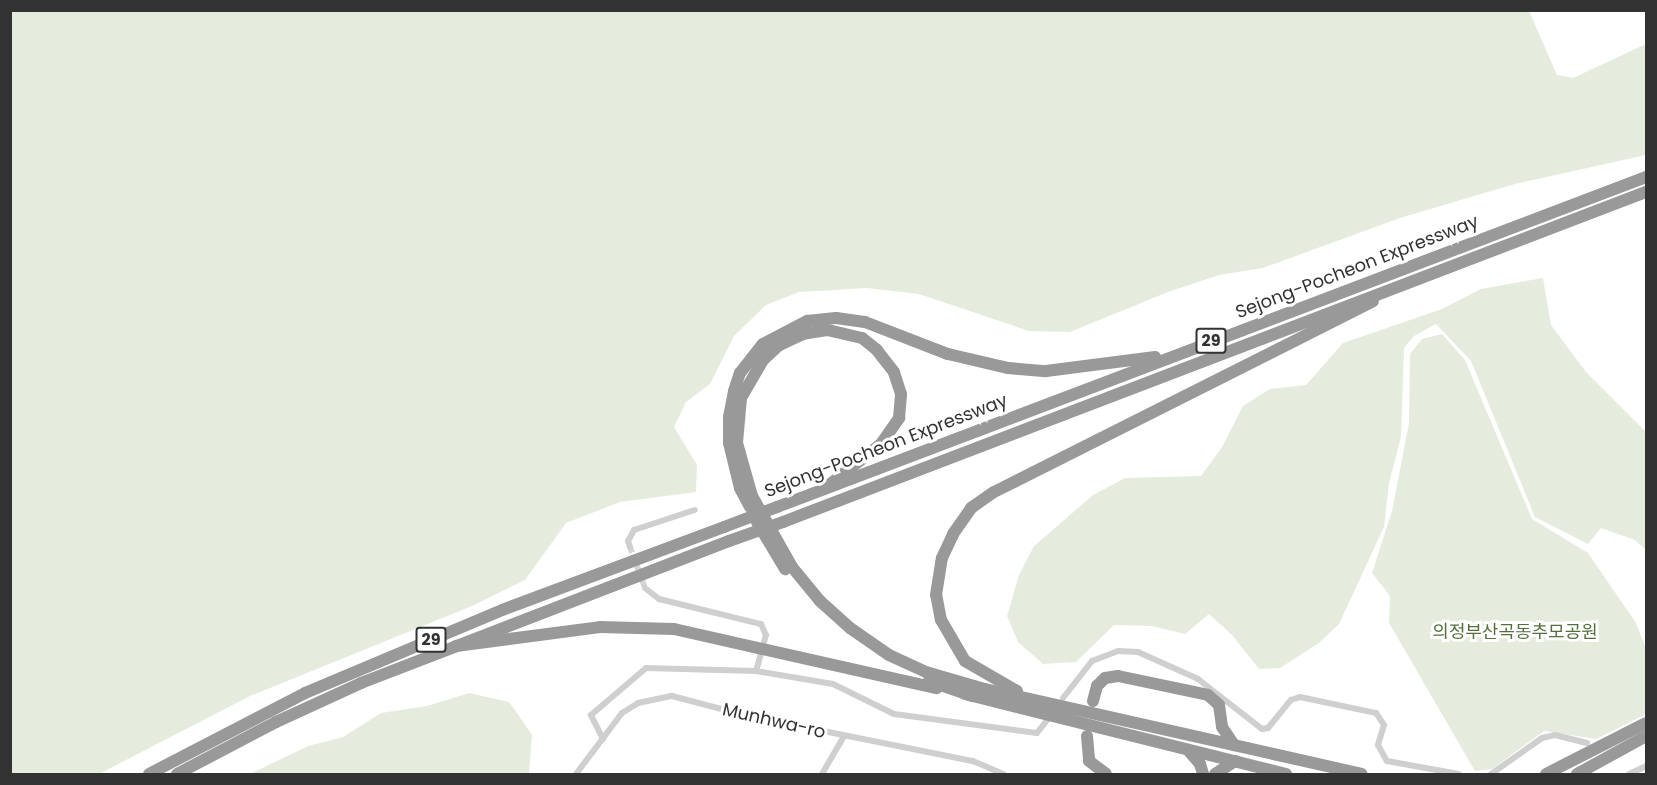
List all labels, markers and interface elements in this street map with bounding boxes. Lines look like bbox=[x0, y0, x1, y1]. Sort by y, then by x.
street label: Sejong-Pocheon Expressway bbox=[1232, 211, 1482, 323]
road number: 29 bbox=[1194, 328, 1228, 354]
street label: Sejong-Pocheon Expressway bbox=[761, 390, 1011, 502]
park label: 의정부산곡동추모공원 bbox=[1432, 621, 1598, 643]
road number: 29 bbox=[414, 627, 448, 653]
street label: Munhwa-ro bbox=[720, 699, 828, 743]

